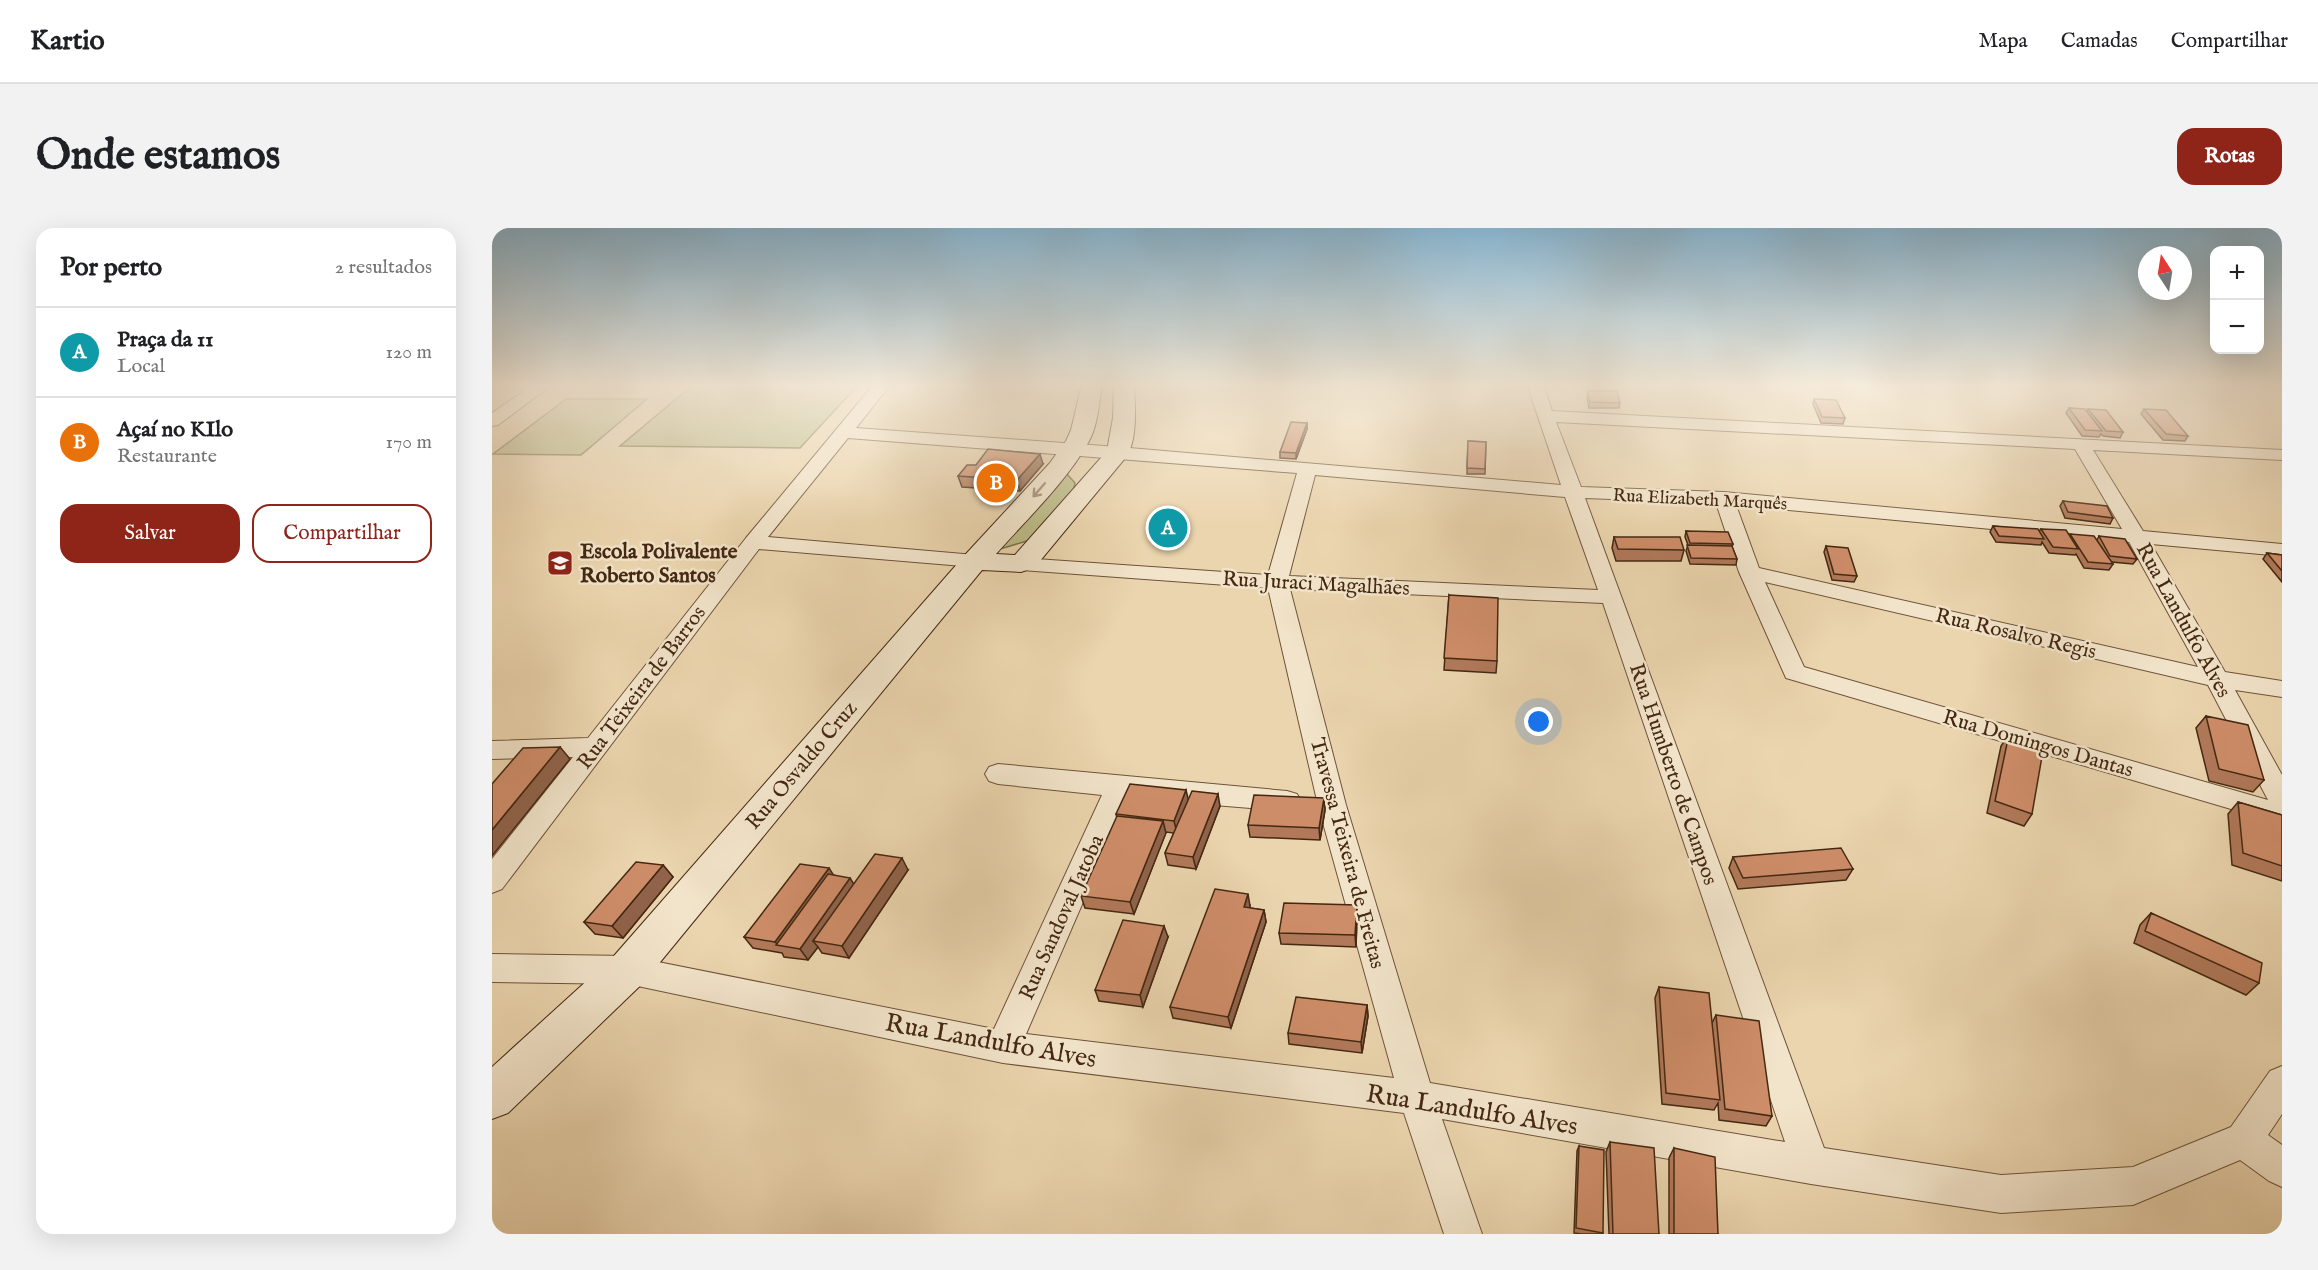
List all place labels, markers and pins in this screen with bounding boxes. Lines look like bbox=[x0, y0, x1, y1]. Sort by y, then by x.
pin: B bbox=[976, 460, 1016, 506]
pin: A bbox=[1148, 506, 1188, 550]
place label: Escola Polivalente Roberto Santos bbox=[580, 539, 738, 590]
school or university icon: Escola Polivalente Roberto Santos bbox=[545, 548, 575, 578]

